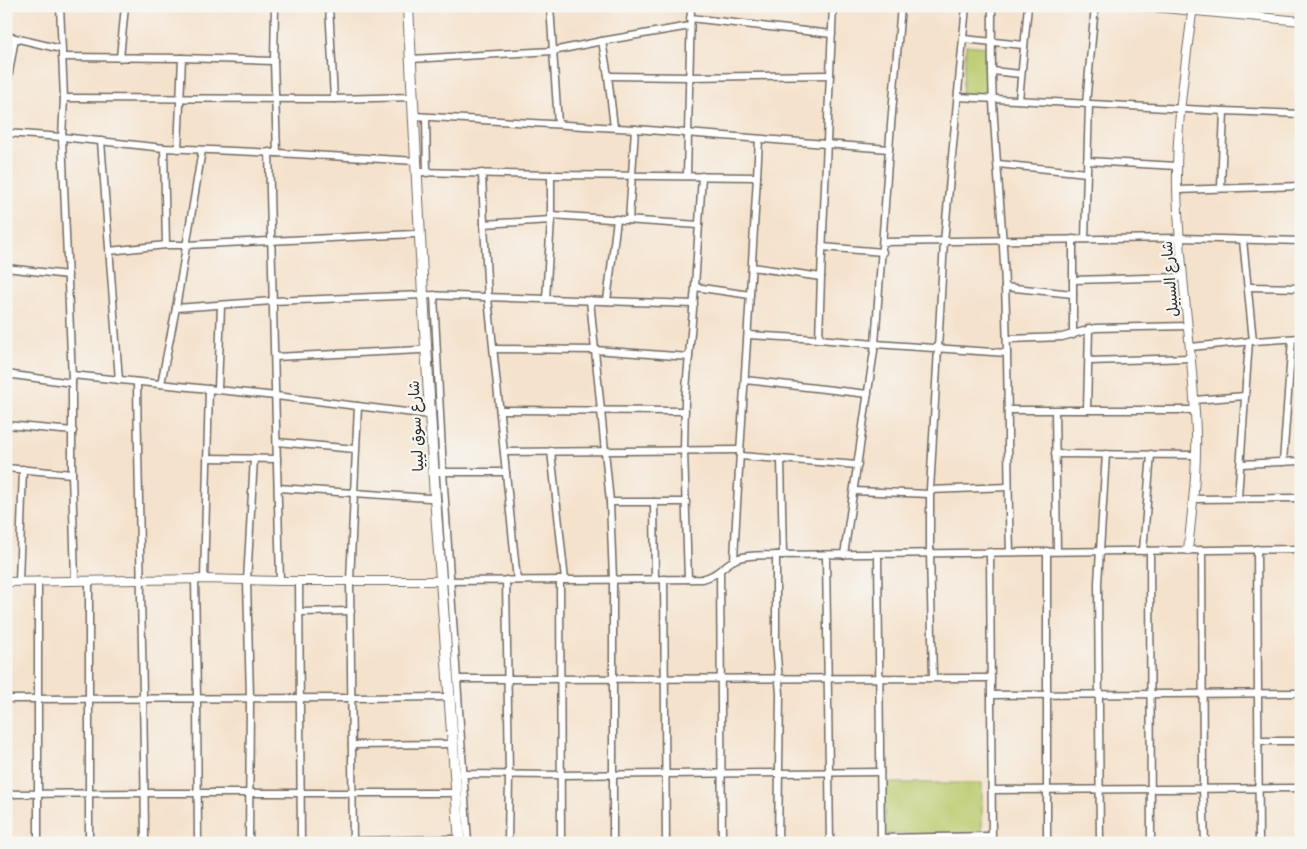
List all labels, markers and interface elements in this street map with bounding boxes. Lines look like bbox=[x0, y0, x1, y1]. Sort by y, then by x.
street label: شارع السبيل bbox=[1154, 240, 1186, 318]
street label: شارع سوق ليبيا bbox=[401, 380, 431, 472]

